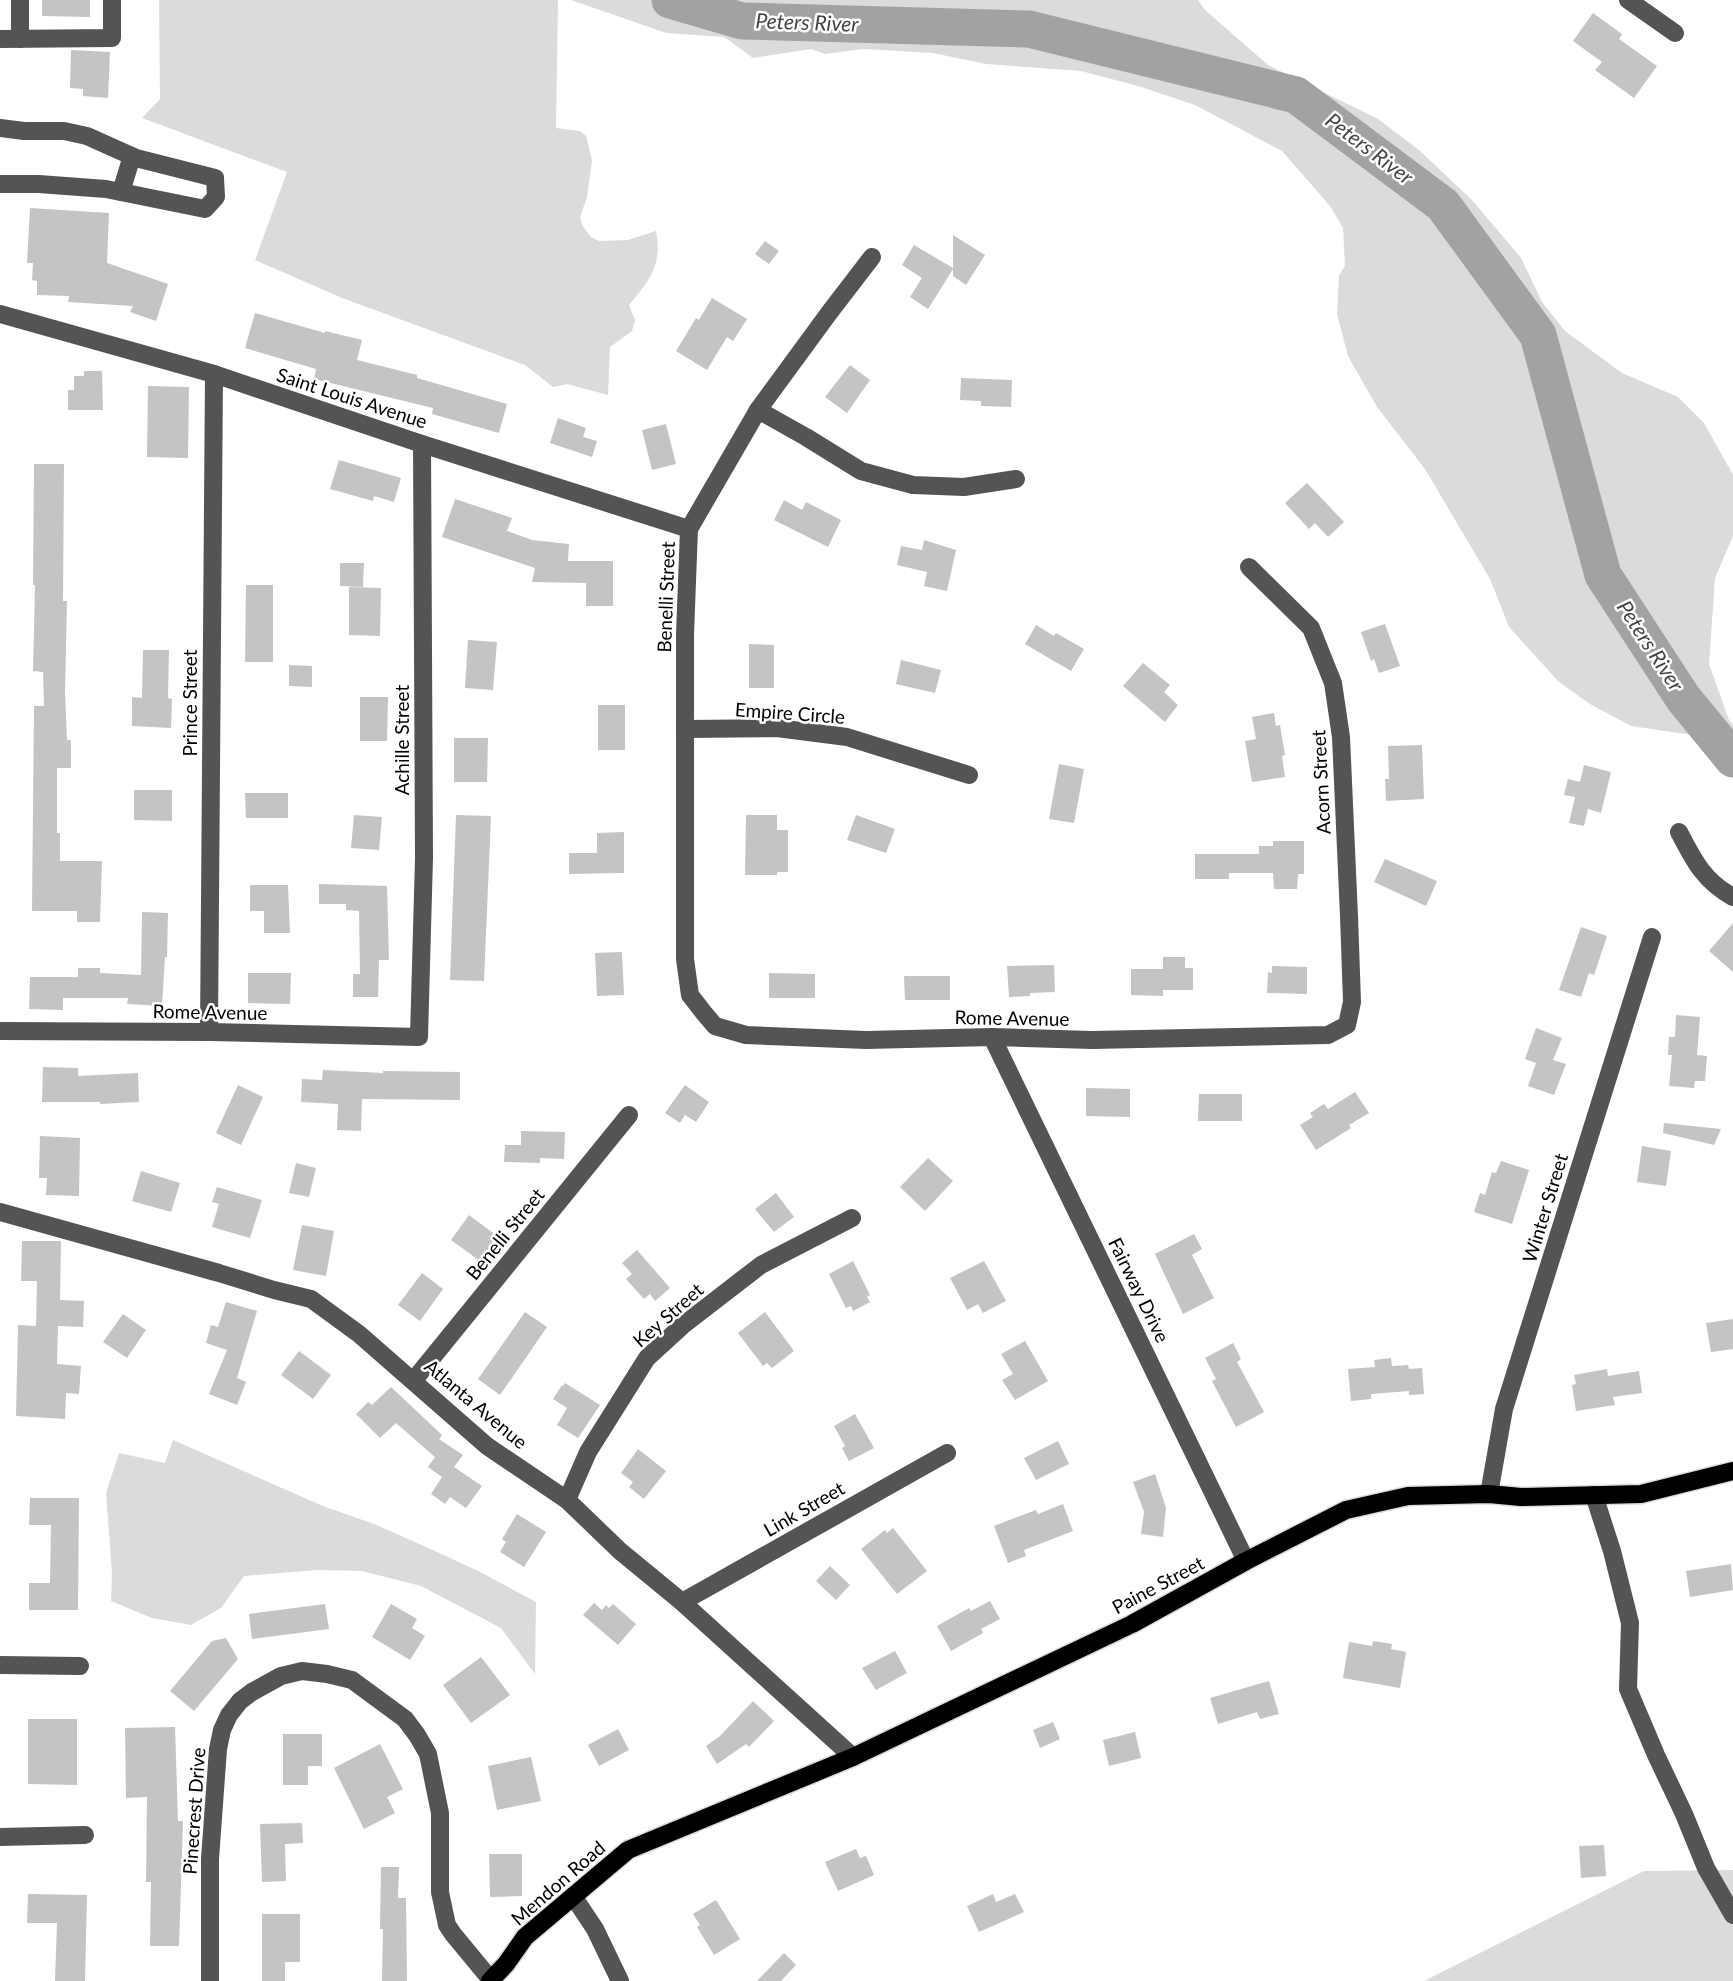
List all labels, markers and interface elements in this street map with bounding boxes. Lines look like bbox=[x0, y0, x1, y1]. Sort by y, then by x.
water label: Peters River bbox=[755, 7, 860, 36]
water label: Peters River bbox=[1321, 107, 1419, 189]
street label: Saint Louis Avenue bbox=[274, 362, 430, 433]
street label: Benelli Street bbox=[652, 541, 679, 653]
water label: Peters River bbox=[1613, 595, 1690, 696]
street label: Prince Street bbox=[178, 649, 201, 757]
street label: Achille Street bbox=[390, 684, 413, 795]
street label: Empire Circle bbox=[734, 697, 846, 728]
street label: Acorn Street bbox=[1306, 729, 1335, 835]
street label: Rome Avenue bbox=[152, 999, 268, 1024]
street label: Rome Avenue bbox=[954, 1005, 1070, 1030]
street label: Winter Street bbox=[1517, 1150, 1572, 1265]
street label: Benelli Street bbox=[461, 1183, 549, 1284]
street label: Fairway Drive bbox=[1104, 1234, 1175, 1346]
street label: Key Street bbox=[628, 1278, 708, 1351]
street label: Atlanta Avenue bbox=[420, 1354, 532, 1453]
street label: Link Street bbox=[759, 1476, 848, 1541]
street label: Paine Street bbox=[1108, 1551, 1208, 1618]
street label: Pinecrest Drive bbox=[178, 1747, 209, 1875]
street label: Mendon Road bbox=[506, 1836, 609, 1930]

